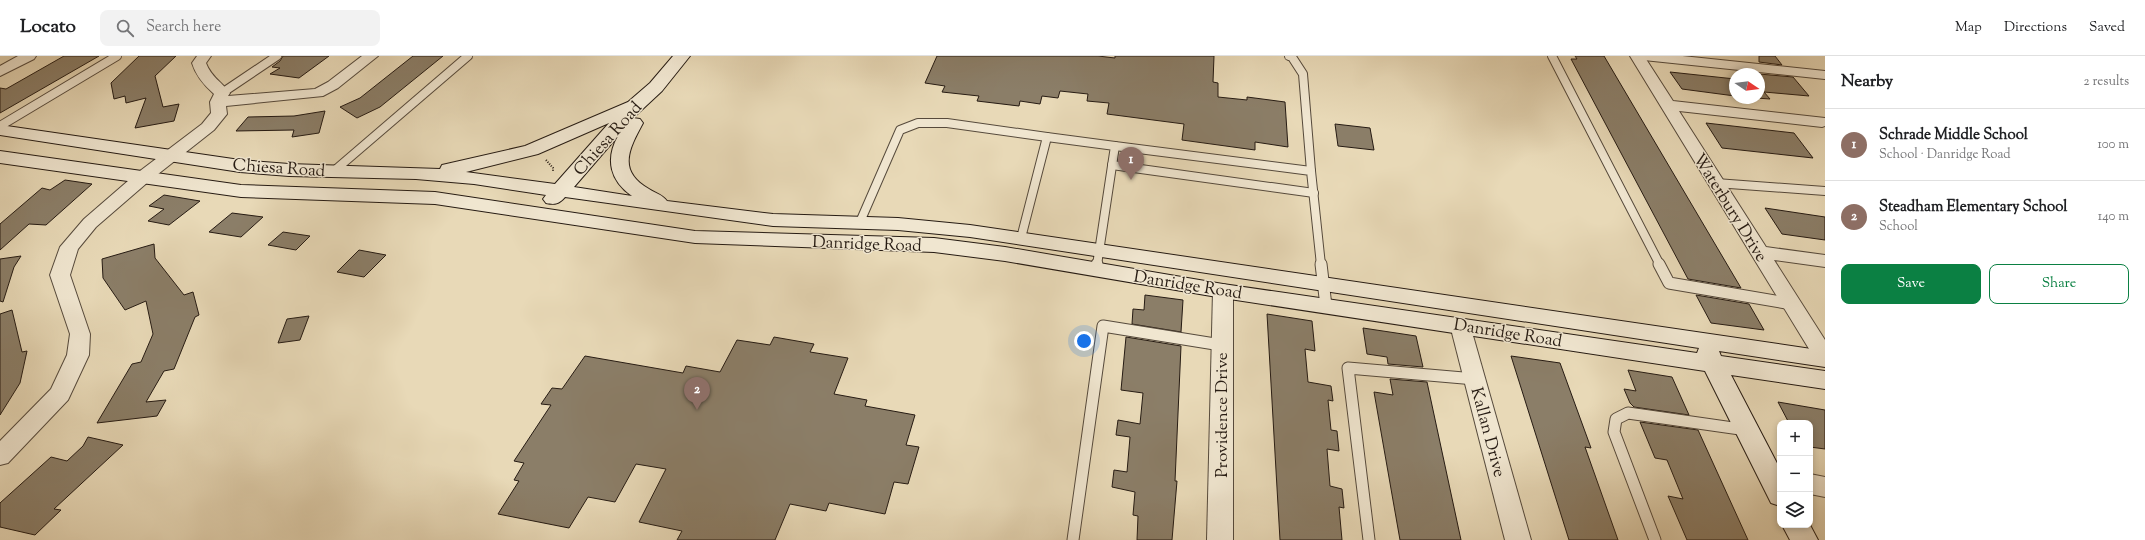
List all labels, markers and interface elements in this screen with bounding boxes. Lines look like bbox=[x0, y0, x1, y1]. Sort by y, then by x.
search box bbox=[100, 10, 380, 46]
text: Locato bbox=[20, 14, 76, 41]
icon: search bbox=[114, 17, 136, 39]
text: Search here bbox=[146, 17, 221, 38]
text: Map bbox=[1955, 18, 1982, 38]
text: Directions bbox=[2004, 18, 2067, 38]
text: Saved bbox=[2089, 18, 2125, 38]
north arrow bbox=[1729, 68, 1765, 104]
text: Nearby bbox=[1841, 70, 1893, 94]
text: 2 results bbox=[2084, 73, 2129, 91]
street label: Chiesa Road bbox=[569, 97, 649, 182]
text: Schrade Middle School bbox=[1879, 125, 2028, 146]
text: 1 bbox=[1852, 136, 1856, 154]
text: 100 m bbox=[2097, 136, 2129, 154]
text: School · Danridge Road bbox=[1879, 146, 2011, 164]
pin: 1 bbox=[1118, 147, 1144, 180]
street label: Waterbury Drive bbox=[1686, 149, 1772, 267]
street label: Chiesa Road bbox=[232, 154, 326, 184]
text: Steadham Elementary School bbox=[1879, 197, 2068, 218]
text: 2 bbox=[1851, 208, 1857, 226]
text: 140 m bbox=[2098, 208, 2129, 226]
text: School bbox=[1879, 218, 1918, 236]
street label: Danridge Road bbox=[812, 231, 923, 259]
button: Save bbox=[1841, 264, 1981, 304]
button: Share bbox=[1989, 264, 2129, 304]
street label: Danridge Road bbox=[1132, 266, 1244, 306]
street label: Danridge Road bbox=[1452, 314, 1564, 354]
your location bbox=[1074, 331, 1094, 351]
street label: Providence Drive bbox=[1211, 352, 1235, 478]
pin: 2 bbox=[684, 377, 710, 410]
street label: Kallan Drive bbox=[1464, 385, 1511, 480]
map controls bbox=[1777, 420, 1813, 528]
button: + bbox=[1777, 420, 1813, 456]
button: − bbox=[1777, 456, 1813, 492]
button: layers bbox=[1777, 492, 1813, 528]

